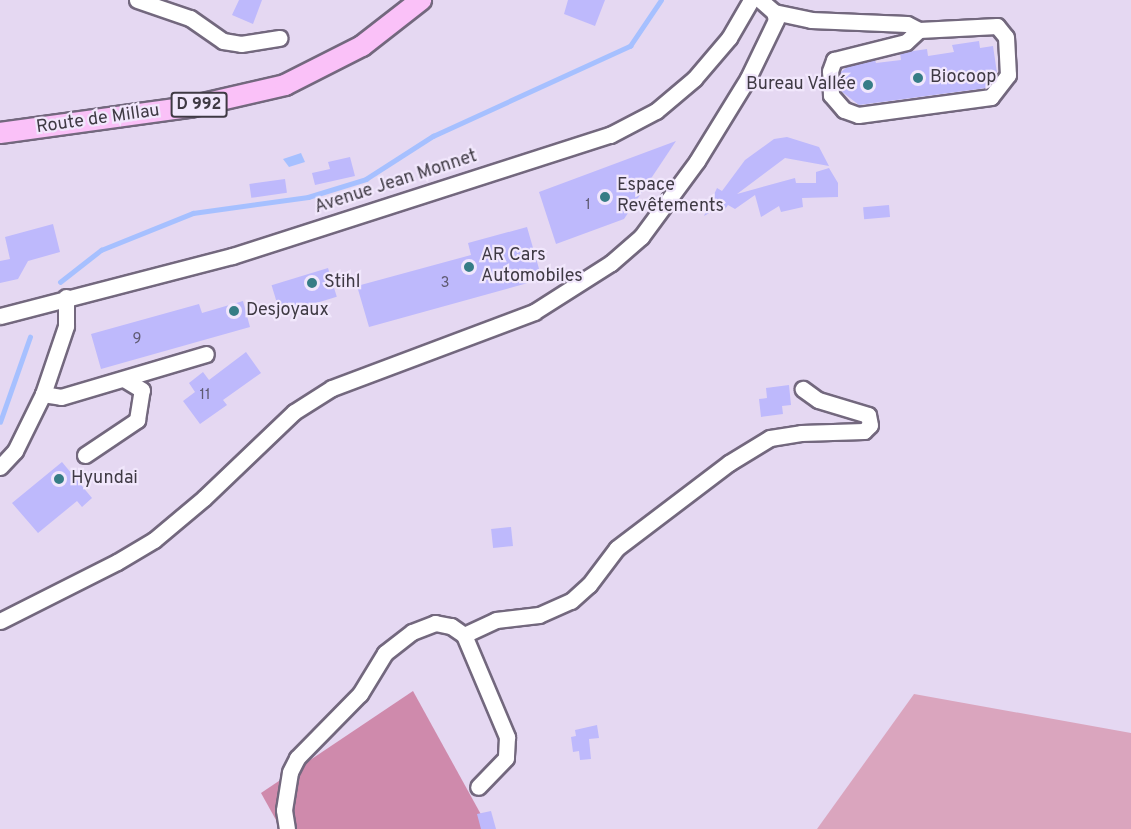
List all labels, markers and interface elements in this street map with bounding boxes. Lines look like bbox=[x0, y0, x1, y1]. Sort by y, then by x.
place label: Biocoop bbox=[930, 67, 996, 89]
marker: Biocoop bbox=[911, 71, 925, 85]
place label: Bureau Vallée bbox=[745, 74, 856, 96]
marker: Bureau Vallée bbox=[861, 78, 875, 92]
road number: D 992 bbox=[170, 92, 228, 118]
street label: Route de Millau bbox=[35, 101, 161, 139]
street label: Avenue Jean Monnet bbox=[312, 147, 480, 219]
place label: Espace Revêtements bbox=[617, 176, 724, 219]
marker: Espace Revêtements bbox=[598, 190, 612, 204]
house number: 1 bbox=[585, 197, 591, 215]
place label: AR Cars Automobiles bbox=[481, 246, 583, 288]
marker: AR Cars Automobiles bbox=[462, 260, 476, 274]
place label: Stihl bbox=[324, 272, 360, 294]
house number: 3 bbox=[440, 275, 450, 293]
marker: Stihl bbox=[305, 276, 319, 290]
place label: Desjoyaux bbox=[246, 300, 329, 322]
marker: Desjoyaux bbox=[227, 304, 241, 318]
house number: 9 bbox=[133, 331, 141, 349]
house number: 11 bbox=[199, 387, 211, 405]
place label: Hyundai bbox=[71, 468, 138, 490]
marker: Hyundai bbox=[52, 472, 66, 486]

